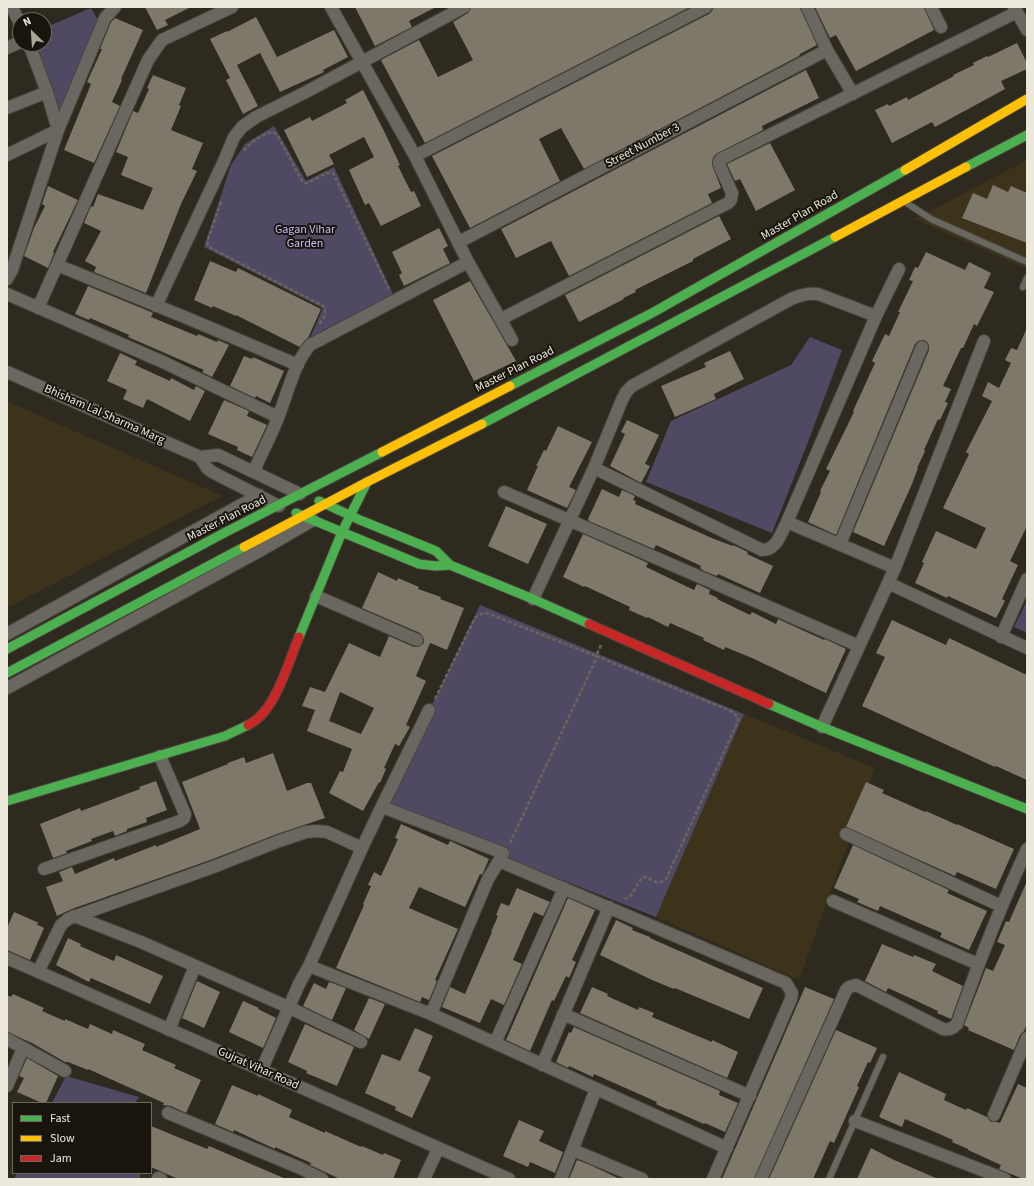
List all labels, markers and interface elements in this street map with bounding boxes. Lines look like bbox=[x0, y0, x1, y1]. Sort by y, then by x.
north arrow bbox=[12, 12, 52, 52]
text: N bbox=[21, 13, 34, 30]
street label: Street Number 3 bbox=[603, 120, 683, 172]
street label: Master Plan Road bbox=[759, 188, 841, 244]
park label: Gagan Vihar Garden bbox=[275, 223, 335, 251]
street label: Master Plan Road bbox=[473, 344, 557, 396]
street label: Bhisham Lal Sharma Marg bbox=[42, 382, 166, 448]
street label: Master Plan Road bbox=[185, 493, 269, 545]
street label: Gujrat Vihar Road bbox=[215, 1045, 301, 1093]
legend bbox=[12, 1102, 152, 1174]
text: Fast bbox=[50, 1110, 70, 1127]
text: Slow bbox=[50, 1130, 75, 1147]
text: Jam bbox=[50, 1150, 72, 1167]

